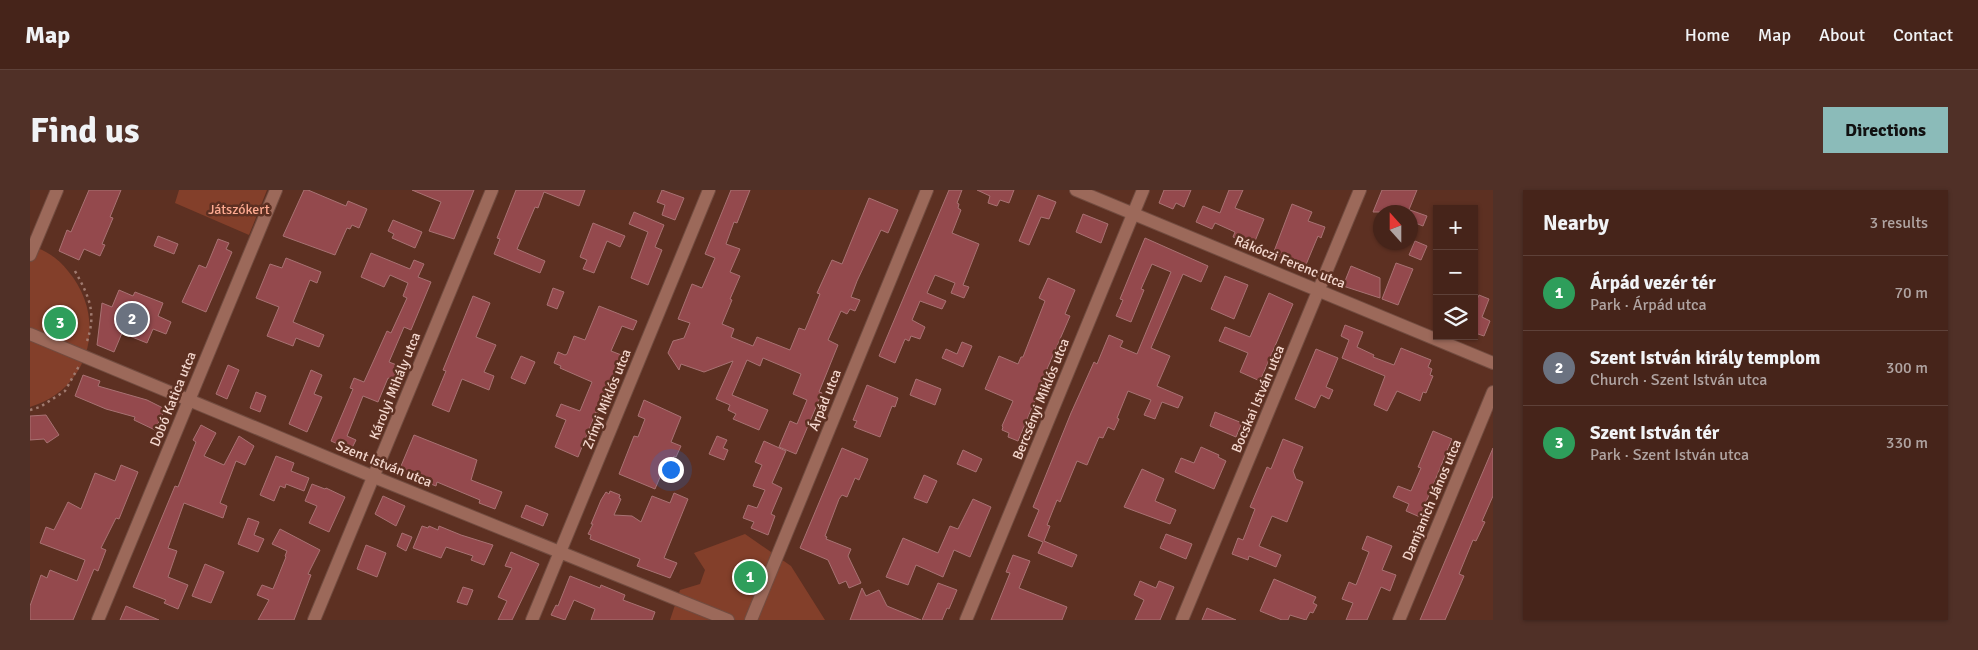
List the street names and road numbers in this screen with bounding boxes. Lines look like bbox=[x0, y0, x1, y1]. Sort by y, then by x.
street label: Rákóczi Ferenc utca bbox=[1232, 232, 1348, 292]
street label: Károlyi Mihály utca bbox=[366, 330, 424, 442]
street label: Bercsényi Miklós utca bbox=[1009, 336, 1073, 462]
street label: Bocskai István utca bbox=[1228, 343, 1288, 455]
street label: Zrínyi Miklós utca bbox=[579, 347, 635, 451]
street label: Dobó Katica utca bbox=[146, 349, 200, 449]
street label: Árpád utca bbox=[805, 367, 845, 433]
street label: Szent István utca bbox=[334, 437, 434, 491]
street label: Damjanich János utca bbox=[1399, 437, 1465, 563]

